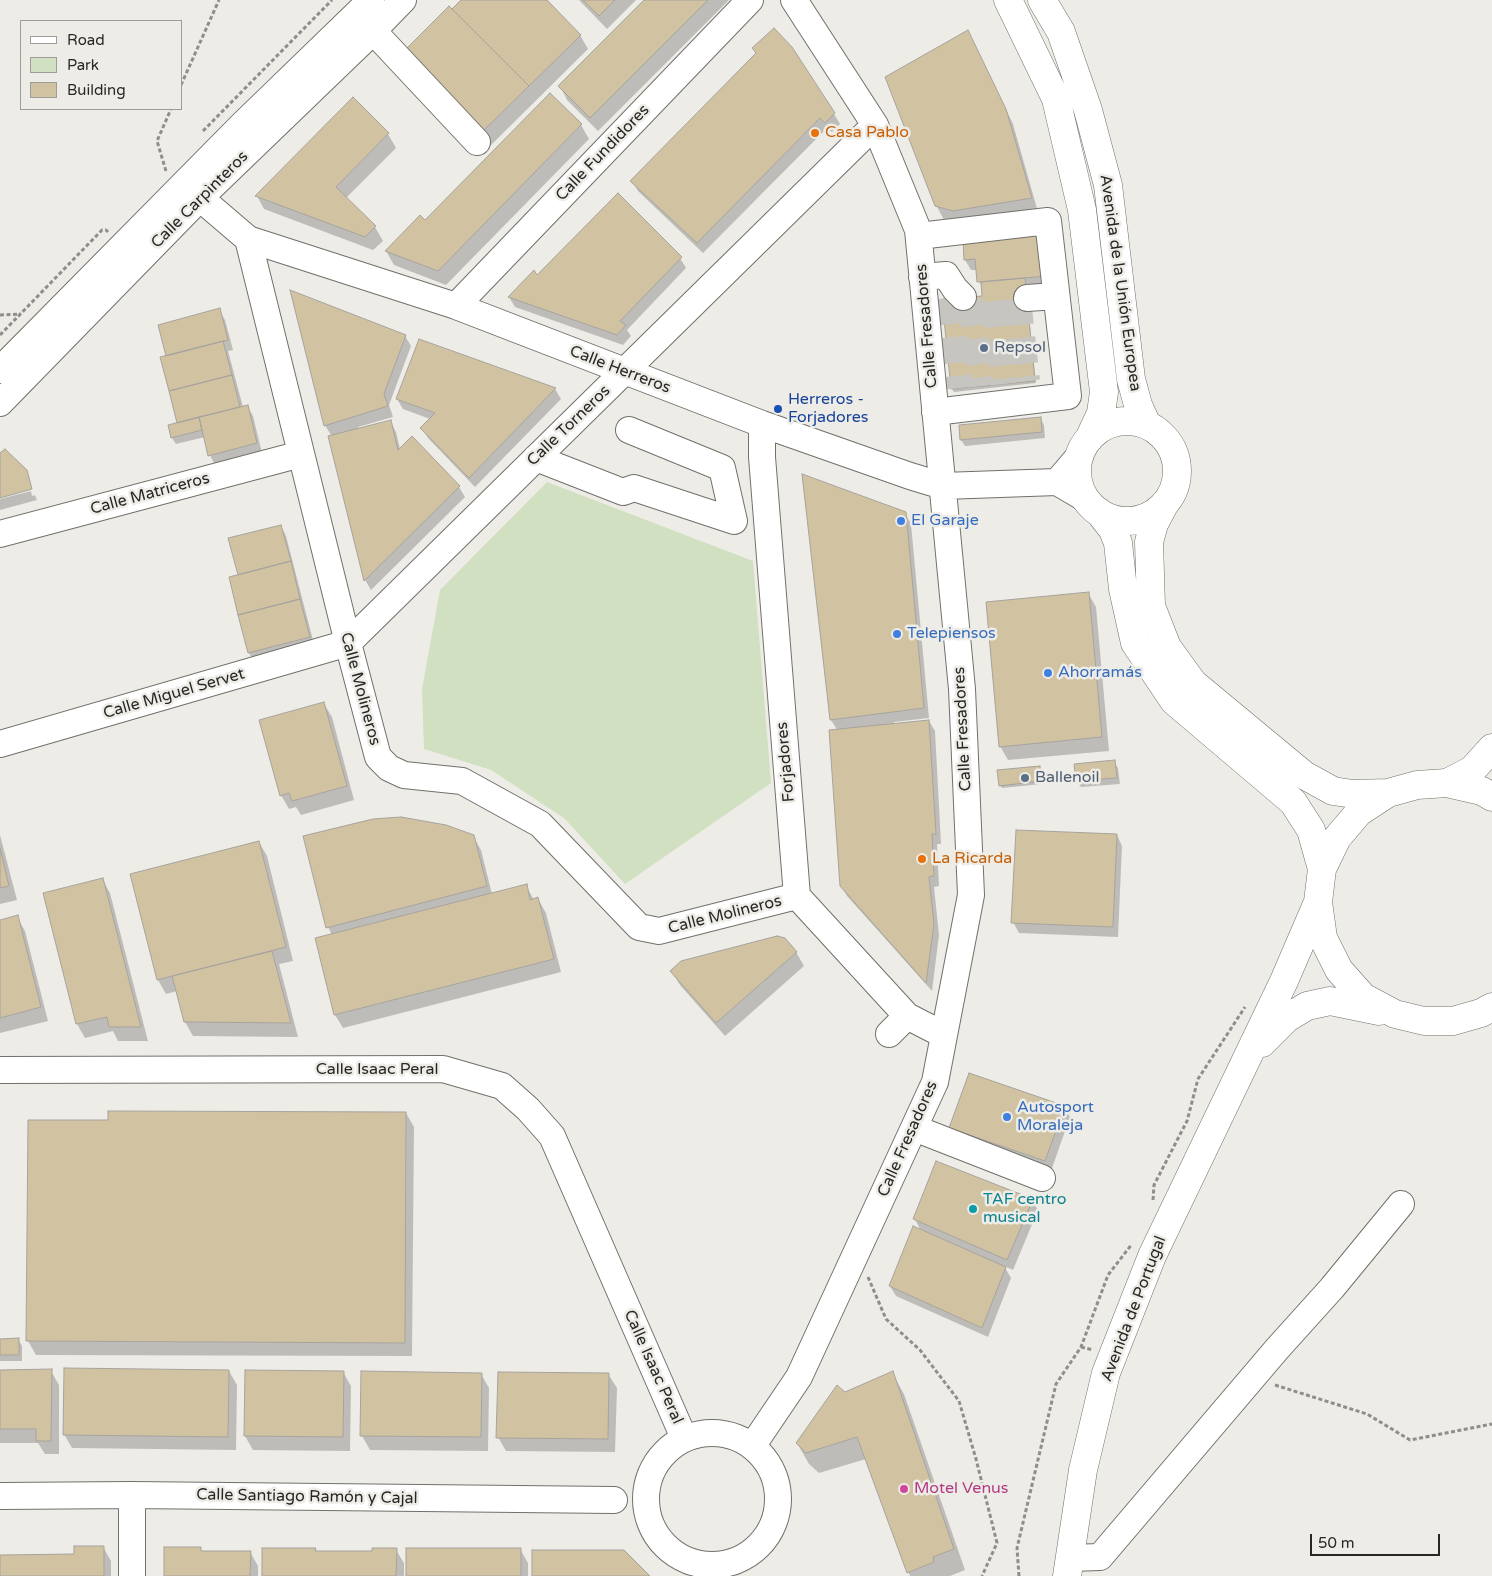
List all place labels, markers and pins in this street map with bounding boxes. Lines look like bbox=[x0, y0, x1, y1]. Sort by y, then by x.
place label: Casa Pablo bbox=[825, 123, 909, 143]
marker: Casa Pablo bbox=[809, 127, 821, 139]
place label: Repsol bbox=[994, 338, 1046, 358]
marker: Repsol bbox=[978, 342, 990, 354]
place label: Herreros - Forjadores bbox=[788, 390, 868, 428]
marker: Herreros - Forjadores bbox=[772, 403, 784, 415]
place label: El Garaje bbox=[911, 511, 979, 531]
marker: El Garaje bbox=[895, 515, 907, 527]
place label: Telepiensos bbox=[907, 624, 996, 644]
marker: Telepiensos bbox=[891, 628, 903, 640]
place label: Ahorramás bbox=[1058, 663, 1142, 683]
marker: Ahorramás bbox=[1042, 667, 1054, 679]
place label: Ballenoil bbox=[1035, 768, 1100, 788]
marker: Ballenoil bbox=[1019, 772, 1031, 784]
place label: La Ricarda bbox=[932, 849, 1012, 869]
marker: La Ricarda bbox=[916, 853, 928, 865]
place label: Autosport Moraleja bbox=[1017, 1098, 1094, 1136]
marker: Autosport Moraleja bbox=[1001, 1111, 1013, 1123]
place label: TAF centro musical bbox=[983, 1190, 1066, 1228]
marker: TAF centro musical bbox=[967, 1203, 979, 1215]
place label: Motel Venus bbox=[914, 1479, 1008, 1499]
marker: Motel Venus bbox=[898, 1483, 910, 1495]

